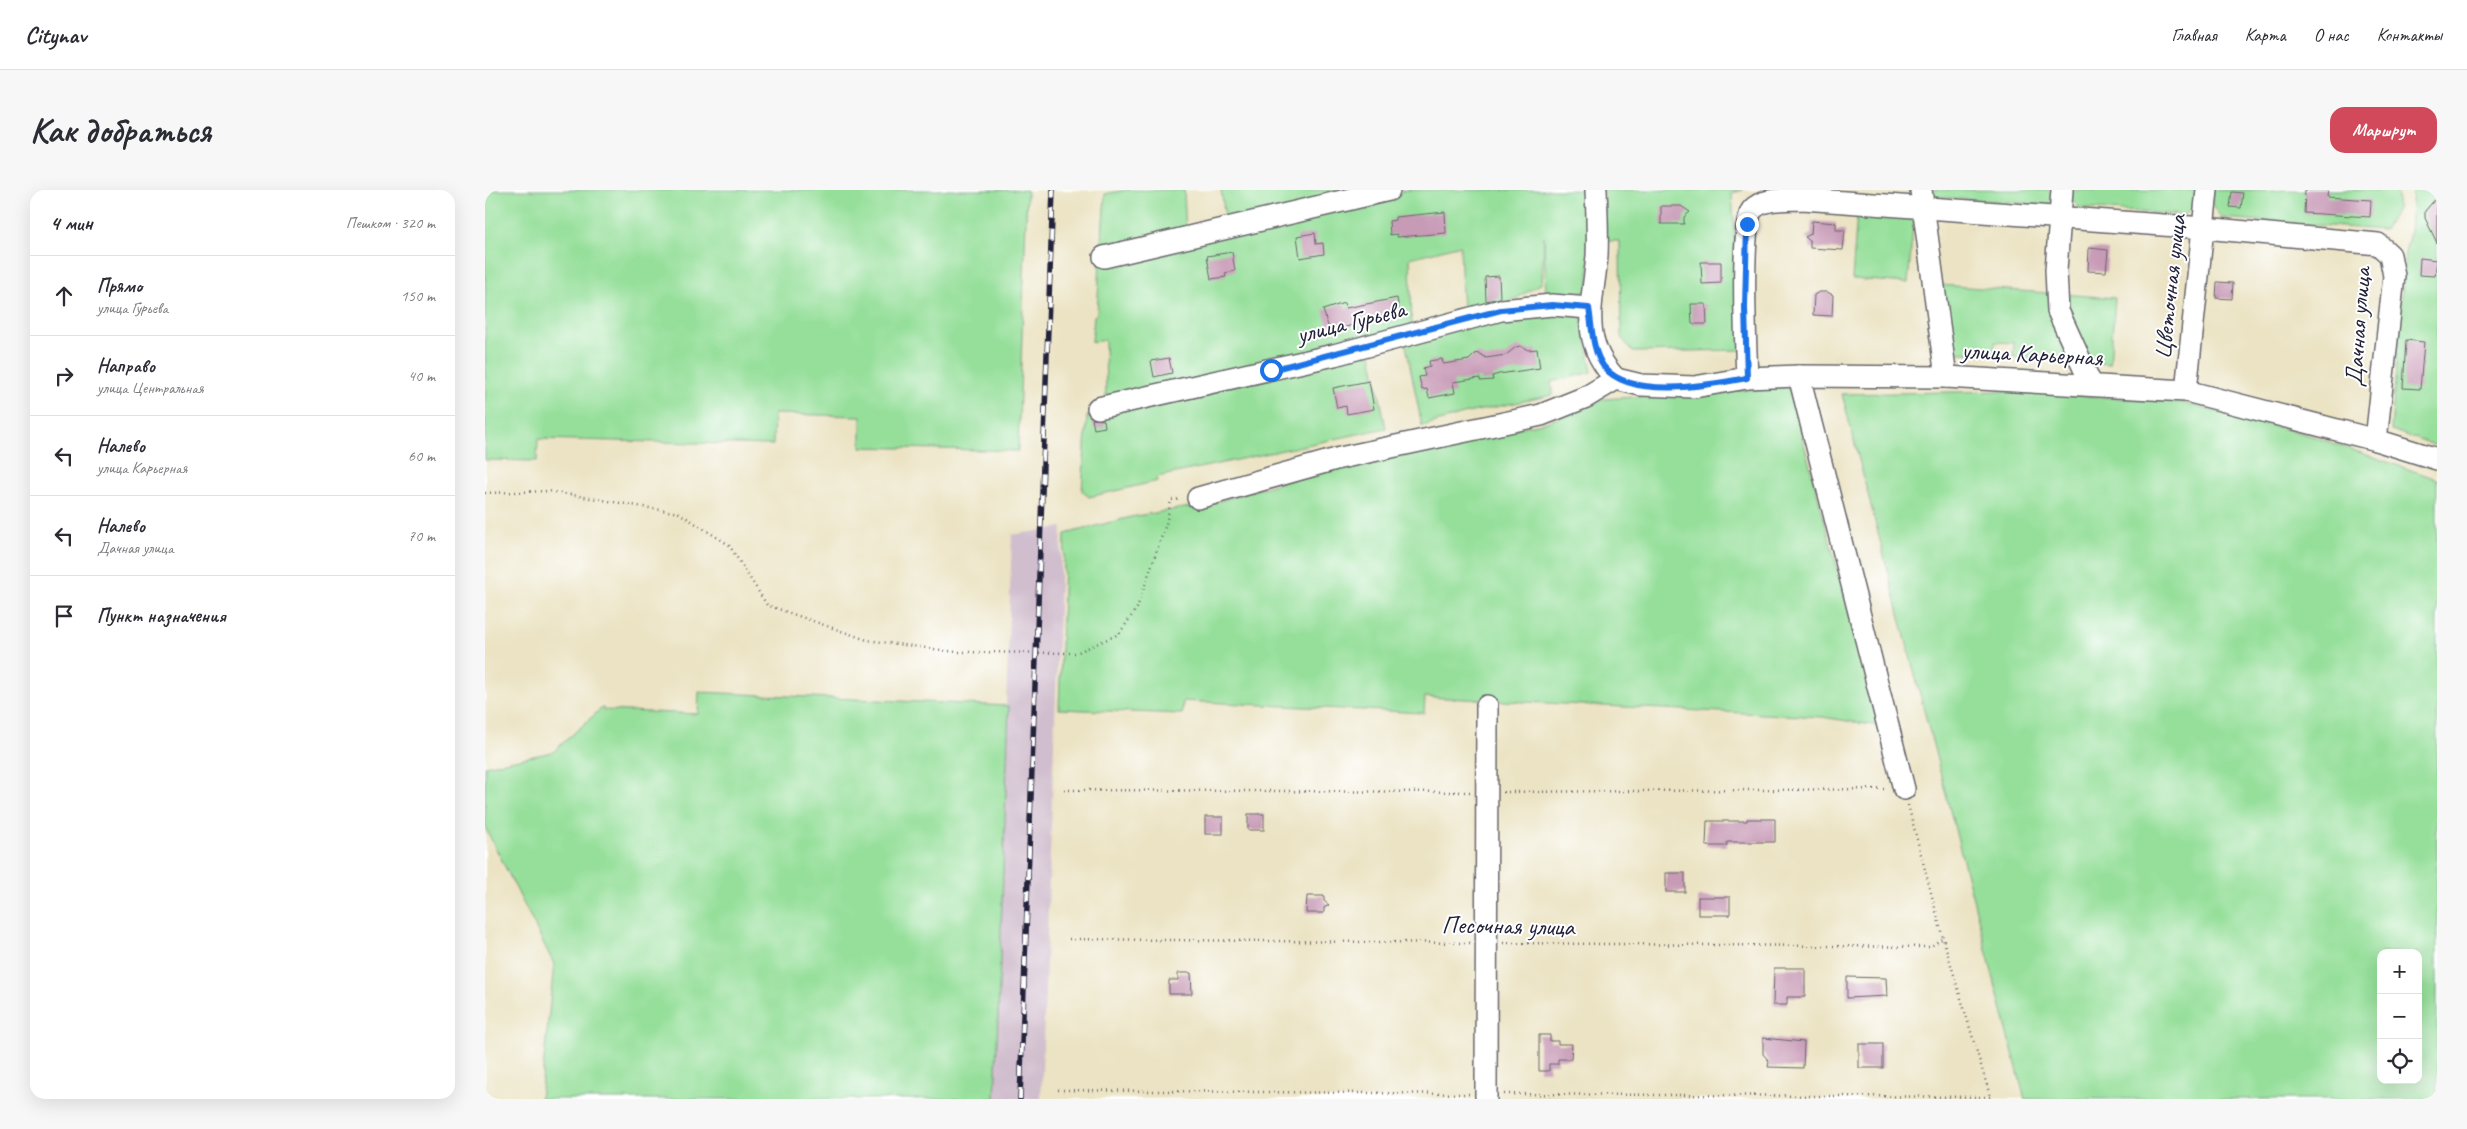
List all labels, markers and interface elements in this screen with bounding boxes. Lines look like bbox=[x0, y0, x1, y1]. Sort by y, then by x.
text: Citynav bbox=[25, 20, 86, 50]
text: Главная bbox=[2172, 24, 2217, 46]
text: Карта bbox=[2245, 24, 2286, 46]
text: О нас bbox=[2314, 24, 2349, 46]
text: Контакты bbox=[2377, 24, 2442, 46]
button: Маршрут bbox=[2330, 107, 2437, 153]
text: Как добраться bbox=[30, 108, 211, 153]
text: 4 мин bbox=[50, 210, 93, 236]
street label: Цветочная улица bbox=[2146, 211, 2194, 361]
text: Пешком · 320 m bbox=[346, 213, 435, 233]
route end bbox=[1736, 213, 1759, 236]
street label: Дачная улица bbox=[2338, 264, 2378, 388]
text: Прямо bbox=[97, 274, 142, 298]
icon: ahead bbox=[50, 282, 78, 310]
text: 150 m bbox=[401, 286, 435, 306]
street label: улица Гурьева bbox=[1291, 292, 1411, 351]
text: улица Гурьева bbox=[97, 298, 168, 318]
street label: улица Карьерная bbox=[1959, 334, 2104, 374]
text: Направо bbox=[97, 354, 155, 378]
route start bbox=[1260, 359, 1283, 382]
icon: right bbox=[50, 362, 78, 390]
text: 40 m bbox=[408, 366, 435, 386]
text: улица Центральная bbox=[97, 378, 204, 398]
text: Налево bbox=[97, 434, 145, 458]
icon: left bbox=[50, 442, 78, 470]
text: 60 m bbox=[408, 446, 435, 466]
text: улица Карьерная bbox=[97, 458, 187, 478]
text: Налево bbox=[97, 514, 145, 538]
icon: left bbox=[50, 522, 78, 550]
text: 70 m bbox=[408, 526, 435, 546]
text: Дачная улица bbox=[97, 538, 173, 558]
icon: arrive bbox=[50, 602, 78, 630]
text: Пункт назначения bbox=[97, 604, 226, 628]
street label: Песочная улица bbox=[1441, 909, 1577, 943]
map controls bbox=[2377, 949, 2422, 1084]
button: + bbox=[2377, 949, 2422, 994]
button: − bbox=[2377, 994, 2422, 1039]
button: locate bbox=[2377, 1039, 2422, 1084]

